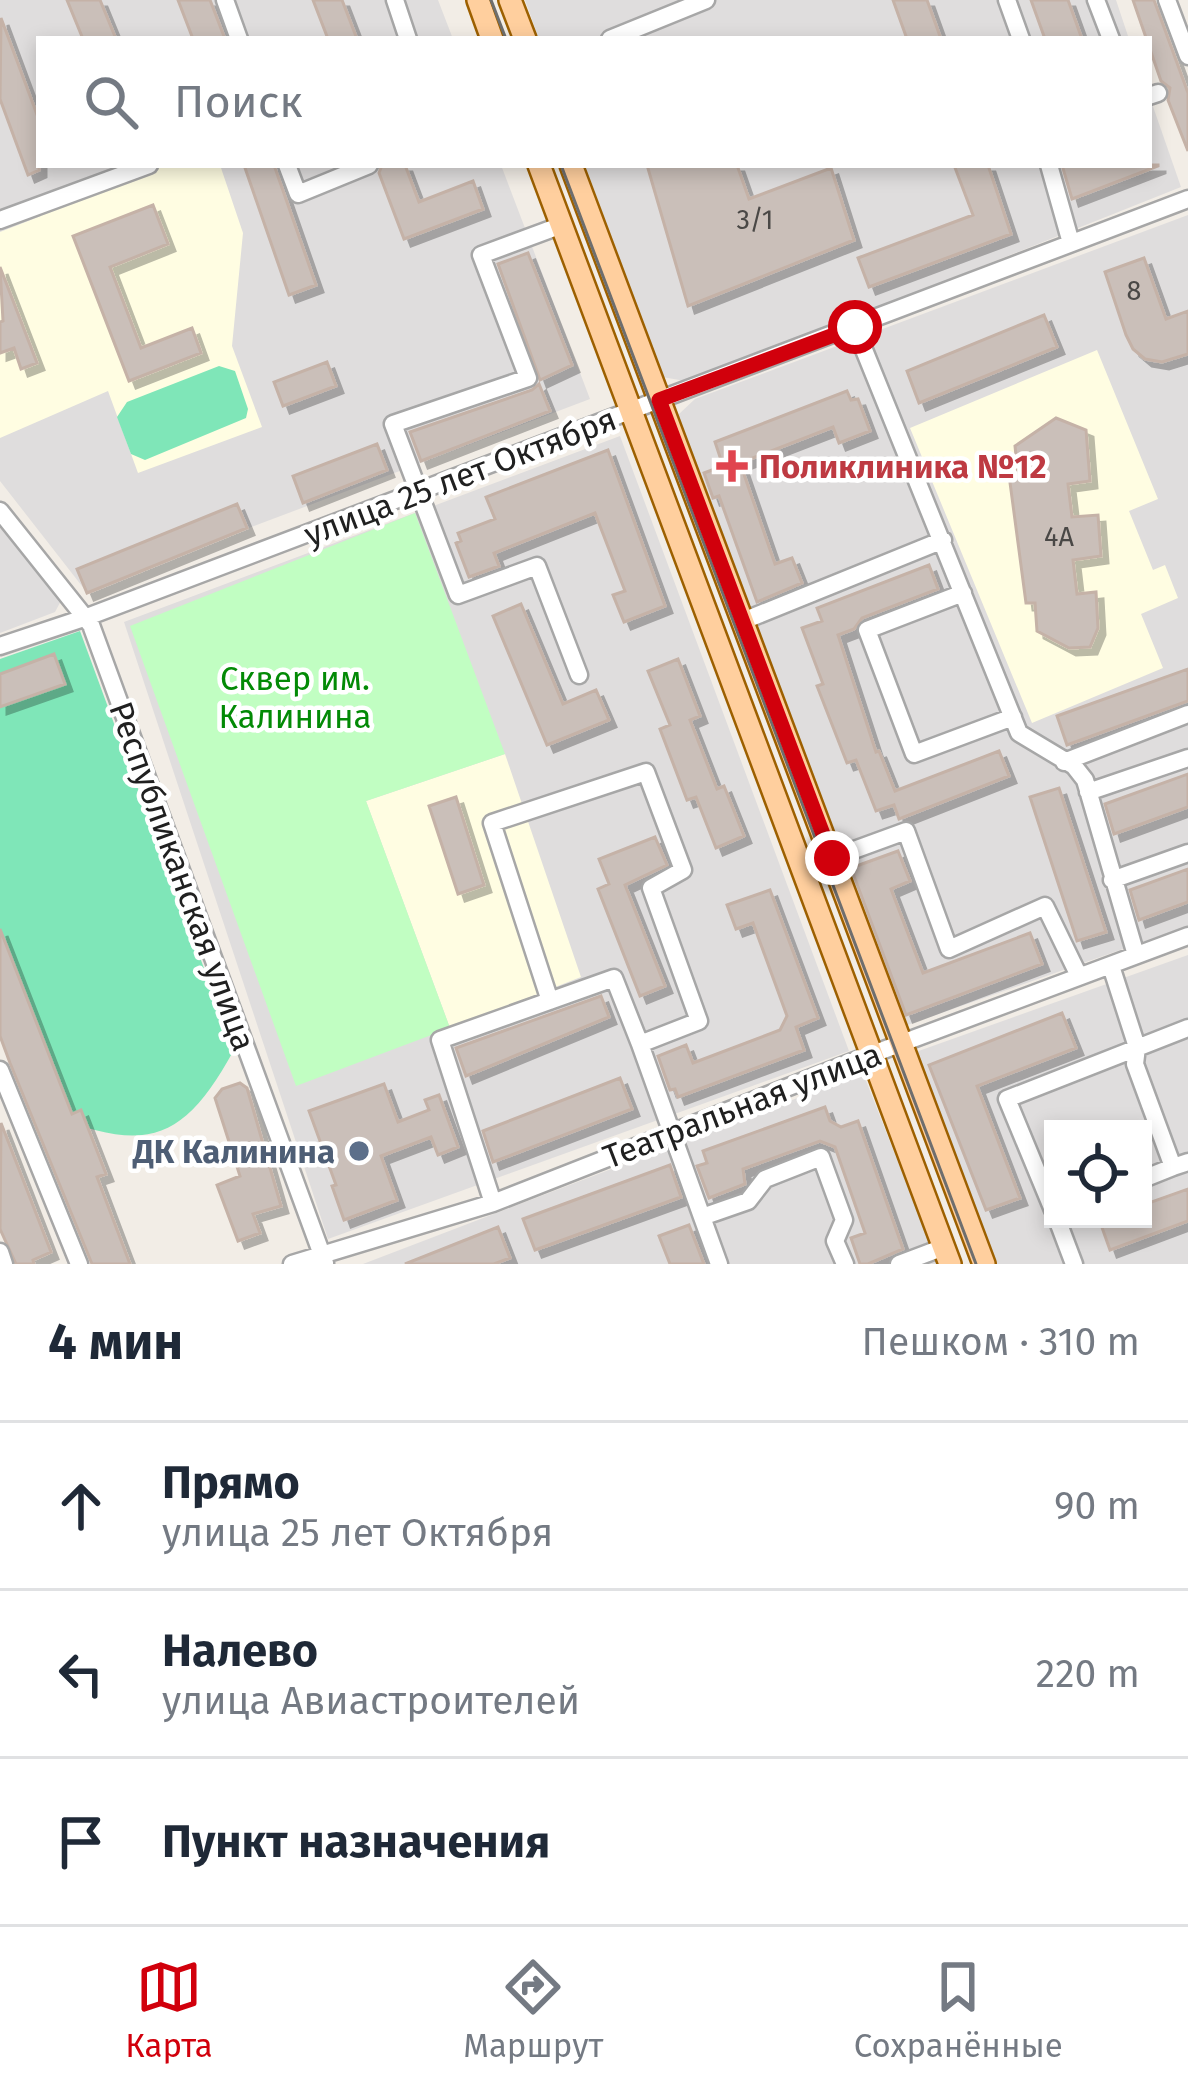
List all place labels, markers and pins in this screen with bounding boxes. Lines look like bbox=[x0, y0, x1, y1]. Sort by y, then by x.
place label: Поликлиника №12 bbox=[759, 447, 1047, 487]
marker: Поликлиника №12 bbox=[716, 450, 748, 482]
place label: ДК Калинина bbox=[132, 1132, 335, 1172]
marker: ДК Калинина bbox=[346, 1138, 372, 1164]

